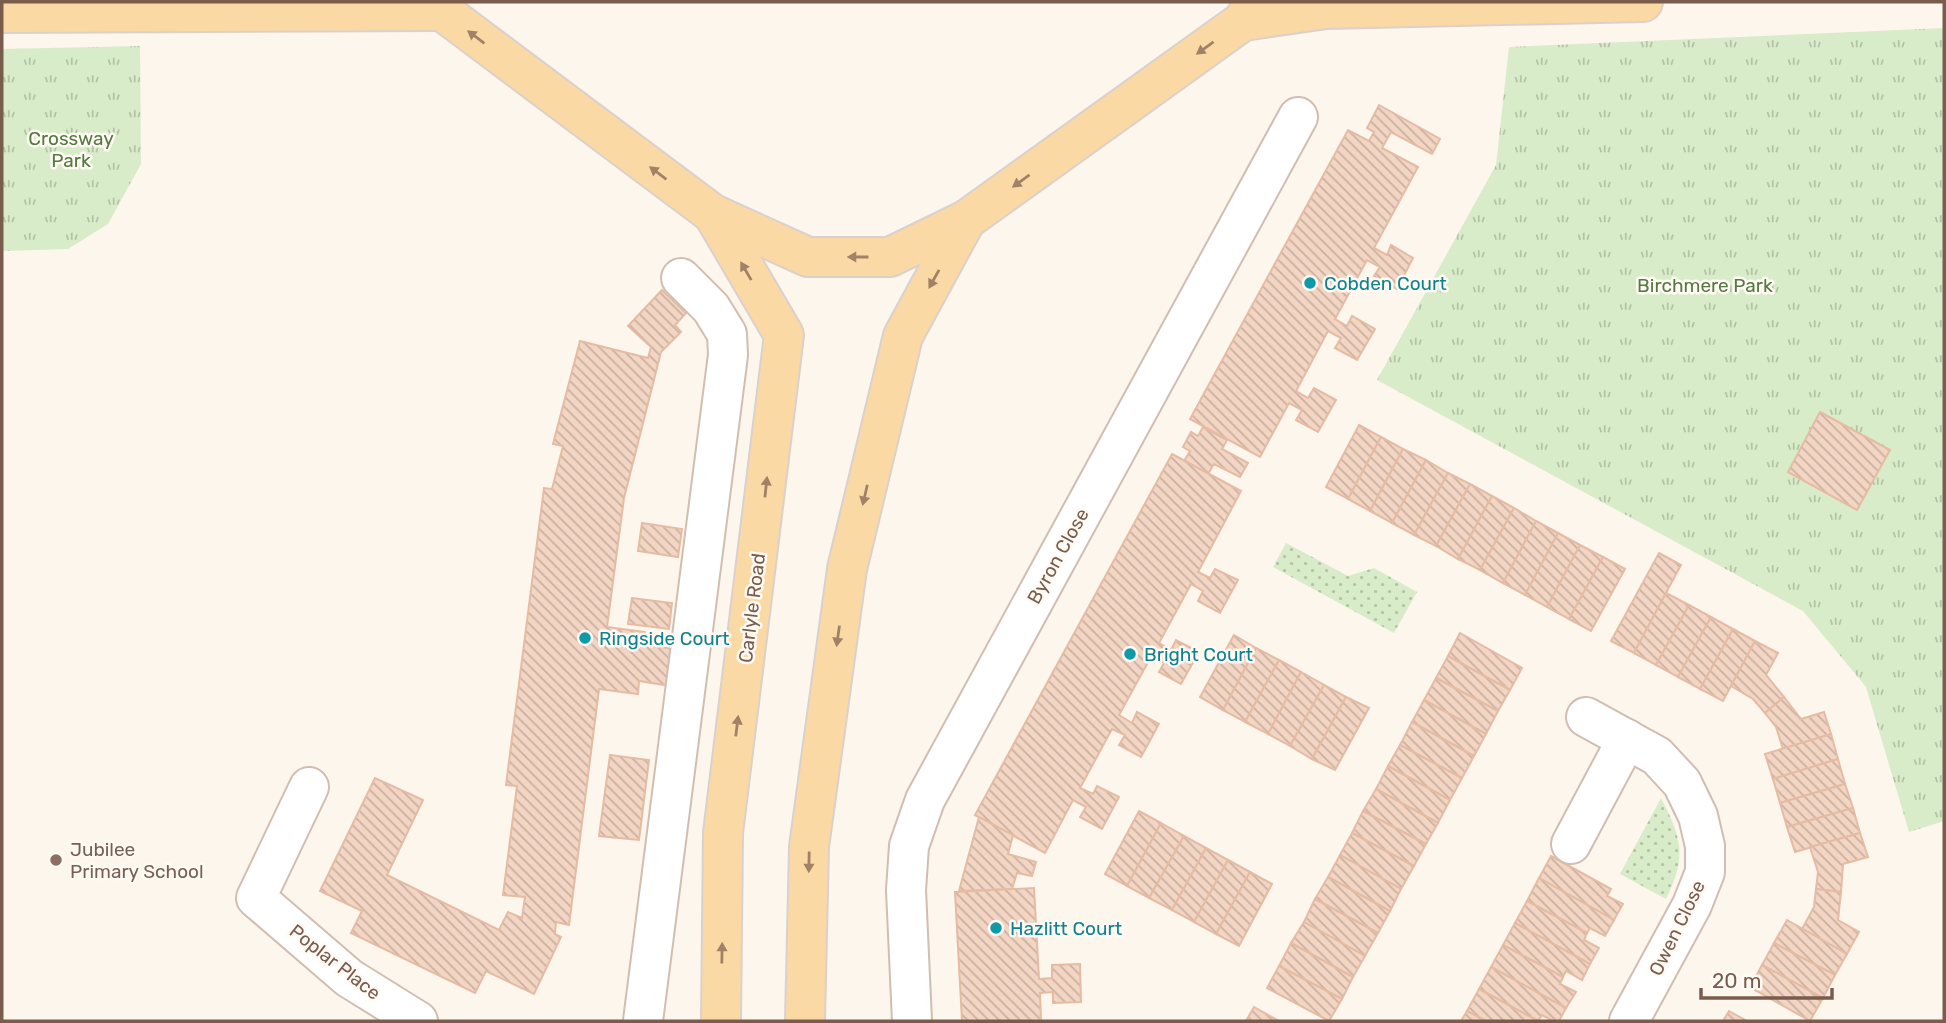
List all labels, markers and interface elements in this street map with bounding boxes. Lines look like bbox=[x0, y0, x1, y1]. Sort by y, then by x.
one-way arrow bbox=[468, 29, 486, 44]
one-way arrow bbox=[1196, 40, 1214, 54]
park label: Crossway Park bbox=[28, 127, 114, 172]
one-way arrow bbox=[649, 166, 668, 180]
one-way arrow bbox=[1012, 173, 1030, 187]
one-way arrow bbox=[847, 251, 869, 263]
one-way arrow bbox=[740, 261, 752, 280]
one-way arrow bbox=[928, 270, 940, 289]
place label: Cobden Court bbox=[1324, 272, 1447, 295]
park label: Birchmere Park bbox=[1637, 274, 1773, 297]
marker: Cobden Court bbox=[1302, 275, 1318, 291]
one-way arrow bbox=[761, 476, 772, 498]
one-way arrow bbox=[859, 484, 870, 506]
street label: Byron Close bbox=[1022, 504, 1094, 608]
street label: Carlyle Road bbox=[734, 552, 770, 664]
one-way arrow bbox=[832, 625, 843, 647]
place label: Ringside Court bbox=[599, 627, 730, 650]
marker: Ringside Court bbox=[577, 630, 593, 646]
place label: Bright Court bbox=[1144, 643, 1254, 666]
marker: Bright Court bbox=[1122, 646, 1138, 662]
one-way arrow bbox=[731, 715, 742, 737]
place label: Jubilee Primary School bbox=[70, 838, 204, 883]
one-way arrow bbox=[803, 851, 814, 873]
marker: Jubilee Primary School bbox=[48, 852, 64, 868]
street label: Owen Close bbox=[1644, 877, 1710, 979]
place label: Hazlitt Court bbox=[1010, 917, 1123, 940]
street label: Poplar Place bbox=[285, 919, 385, 1005]
marker: Hazlitt Court bbox=[988, 920, 1004, 936]
one-way arrow bbox=[716, 942, 728, 964]
scale bar bbox=[1701, 956, 1832, 1000]
text: 20 m bbox=[1712, 968, 1761, 993]

